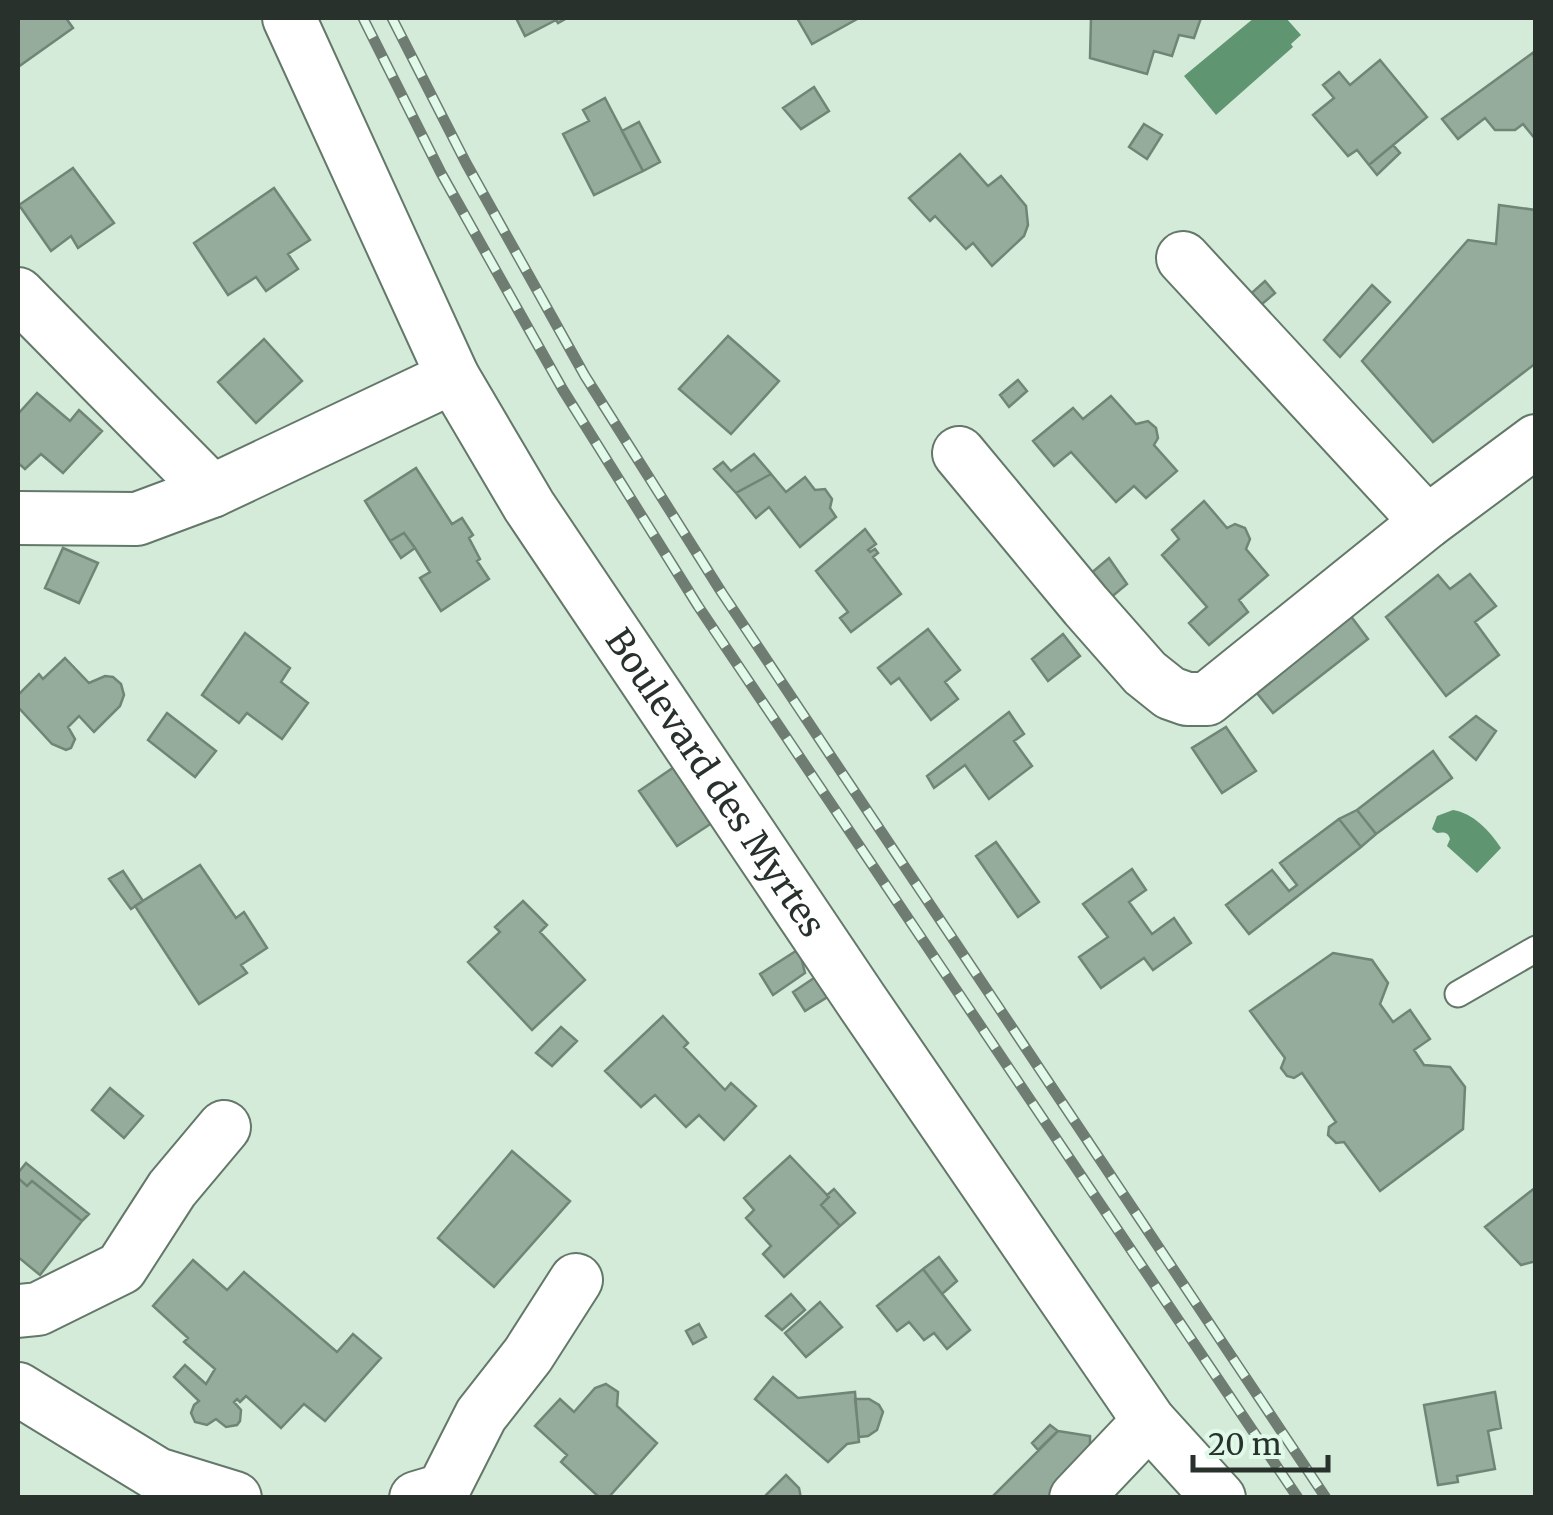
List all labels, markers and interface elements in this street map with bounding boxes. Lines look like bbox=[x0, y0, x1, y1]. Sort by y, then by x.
street label: Boulevard des Myrtes bbox=[596, 620, 834, 945]
scale bar bbox=[1193, 1410, 1328, 1472]
text: 20 m bbox=[1208, 1425, 1282, 1463]

